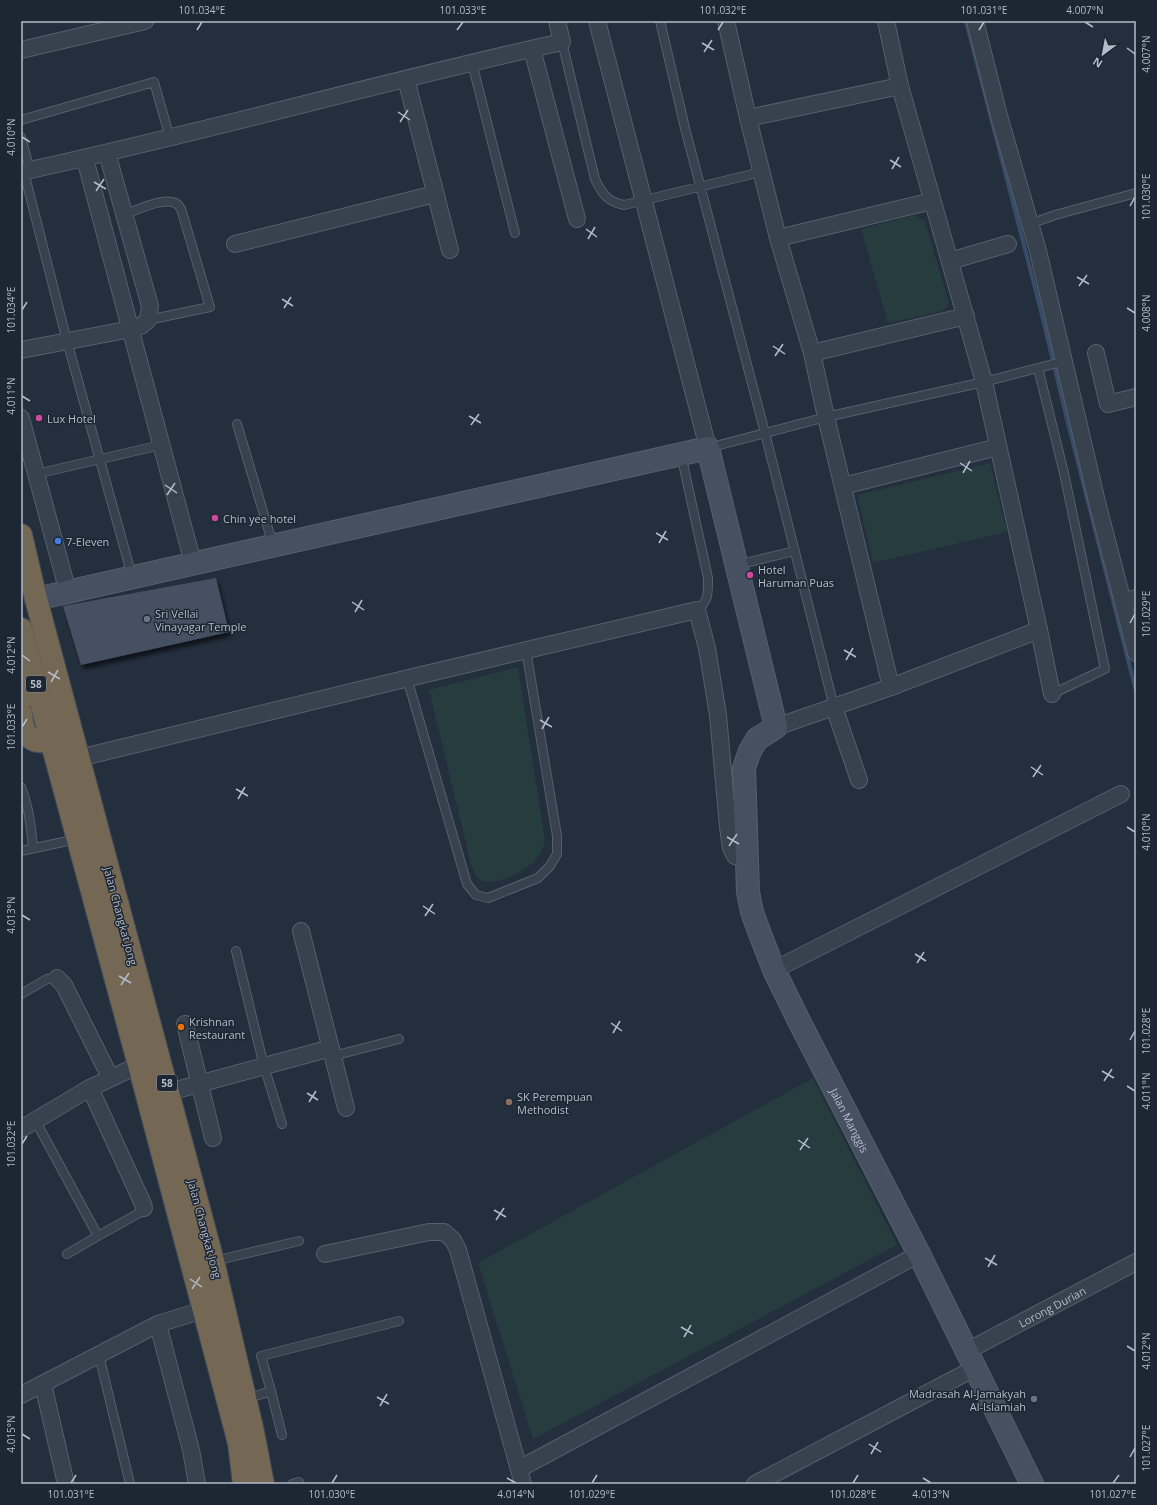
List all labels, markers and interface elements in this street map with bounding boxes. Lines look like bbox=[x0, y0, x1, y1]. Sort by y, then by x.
text: 101.034°E bbox=[179, 3, 225, 17]
text: 101.033°E bbox=[440, 3, 486, 17]
text: 101.032°E bbox=[700, 3, 746, 17]
text: 101.031°E bbox=[961, 3, 1007, 17]
text: 4.007°N bbox=[1066, 3, 1104, 17]
north arrow bbox=[1083, 34, 1123, 74]
text: 4.007°N bbox=[1139, 35, 1153, 73]
text: N bbox=[1090, 54, 1105, 72]
text: 4.010°N bbox=[4, 118, 18, 156]
text: 101.030°E bbox=[1139, 174, 1153, 220]
text: 101.034°E bbox=[4, 287, 18, 333]
text: 4.008°N bbox=[1139, 294, 1153, 332]
text: 4.011°N bbox=[4, 377, 18, 415]
place label: Lux Hotel bbox=[47, 411, 96, 426]
marker: Lux Hotel bbox=[34, 413, 44, 423]
place label: Chin yee hotel bbox=[223, 511, 296, 526]
marker: Chin yee hotel bbox=[210, 513, 220, 523]
place label: 7-Eleven bbox=[66, 534, 109, 549]
marker: 7-Eleven bbox=[53, 536, 63, 546]
place label: Hotel Haruman Puas bbox=[758, 562, 834, 590]
marker: Hotel Haruman Puas bbox=[745, 570, 755, 580]
text: 101.029°E bbox=[1139, 591, 1153, 637]
place label: Sri Vellai Vinayagar Temple bbox=[155, 606, 246, 634]
marker: Sri Vellai Vinayagar Temple bbox=[142, 614, 152, 624]
text: 4.012°N bbox=[4, 636, 18, 674]
road number: 58 bbox=[26, 676, 46, 692]
text: 101.033°E bbox=[4, 704, 18, 750]
text: 4.010°N bbox=[1139, 813, 1153, 851]
street label: Jalan Changkat Jong bbox=[100, 864, 141, 967]
text: 4.013°N bbox=[4, 896, 18, 934]
text: 101.028°E bbox=[1139, 1008, 1153, 1054]
place label: Krishnan Restaurant bbox=[189, 1014, 245, 1042]
marker: Krishnan Restaurant bbox=[176, 1022, 186, 1032]
text: 4.011°N bbox=[1139, 1072, 1153, 1110]
road number: 58 bbox=[157, 1075, 177, 1091]
street label: Jalan Manggis bbox=[827, 1084, 873, 1155]
place label: SK Perempuan Methodist bbox=[517, 1089, 593, 1117]
marker: SK Perempuan Methodist bbox=[504, 1097, 514, 1107]
text: 101.032°E bbox=[4, 1121, 18, 1167]
street label: Jalan Changkat Jong bbox=[184, 1177, 225, 1280]
street label: Lorong Durian bbox=[1016, 1282, 1088, 1330]
text: 4.012°N bbox=[1139, 1332, 1153, 1370]
place label: Madrasah Al-Jamakyah Al-Islamiah bbox=[909, 1386, 1026, 1414]
marker: Madrasah Al-Jamakyah Al-Islamiah bbox=[1029, 1394, 1039, 1404]
text: 4.015°N bbox=[4, 1415, 18, 1453]
text: 101.027°E bbox=[1139, 1425, 1153, 1471]
text: 101.031°E bbox=[48, 1487, 94, 1501]
text: 101.030°E bbox=[309, 1487, 355, 1501]
text: 4.014°N bbox=[497, 1487, 535, 1501]
text: 101.029°E bbox=[569, 1487, 615, 1501]
text: 101.028°E bbox=[830, 1487, 876, 1501]
text: 4.013°N bbox=[912, 1487, 950, 1501]
text: 101.027°E bbox=[1090, 1487, 1136, 1501]

